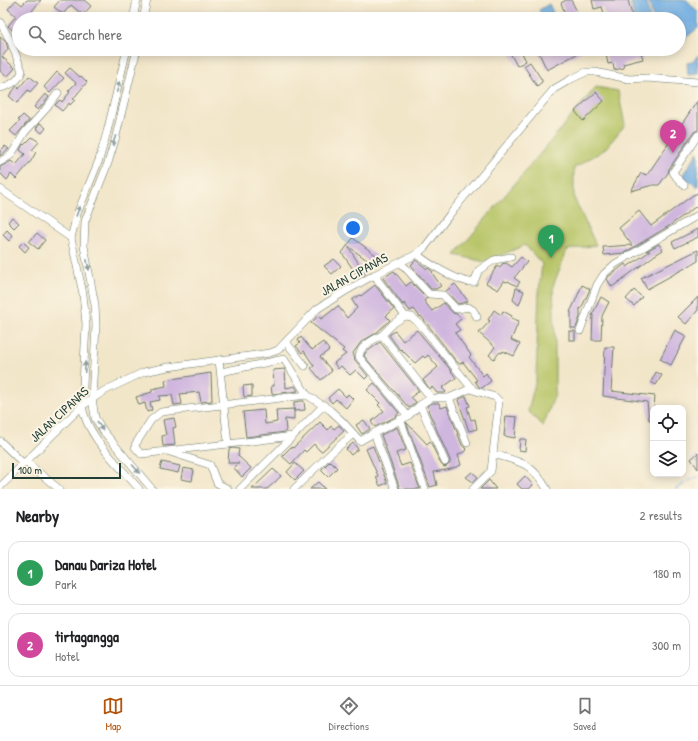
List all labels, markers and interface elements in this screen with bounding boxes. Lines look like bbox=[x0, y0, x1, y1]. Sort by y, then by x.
search box bbox=[12, 12, 686, 56]
icon: search bbox=[26, 23, 48, 45]
text: Search here bbox=[58, 24, 122, 45]
one-way arrow bbox=[115, 81, 121, 93]
pin: 2 bbox=[660, 120, 686, 153]
one-way arrow bbox=[111, 136, 117, 148]
one-way arrow bbox=[76, 205, 82, 217]
your location bbox=[343, 218, 363, 238]
pin: 1 bbox=[538, 225, 564, 258]
street label: JALAN CIPANAS bbox=[317, 248, 391, 300]
one-way arrow bbox=[85, 259, 91, 272]
one-way arrow bbox=[81, 361, 88, 373]
street label: JALAN CIPANAS bbox=[26, 382, 92, 446]
map controls bbox=[650, 405, 686, 477]
button: locate bbox=[650, 405, 686, 441]
one-way arrow bbox=[97, 420, 104, 432]
button: layers bbox=[650, 441, 686, 477]
scale bar bbox=[12, 461, 121, 480]
text: 100 m bbox=[18, 463, 42, 477]
one-way arrow bbox=[131, 464, 140, 475]
text: Nearby bbox=[16, 504, 59, 527]
text: 2 results bbox=[640, 506, 682, 524]
text: Danau Dariza Hotel bbox=[55, 554, 156, 575]
text: 1 bbox=[28, 564, 32, 582]
text: 180 m bbox=[653, 564, 681, 582]
text: Park bbox=[55, 575, 77, 593]
text: tirtagangga bbox=[55, 626, 119, 647]
text: 2 bbox=[27, 636, 33, 654]
text: 300 m bbox=[652, 636, 681, 654]
text: Hotel bbox=[55, 647, 79, 665]
tab: Map bbox=[102, 695, 124, 733]
tab: Directions bbox=[329, 695, 369, 733]
tab: Saved bbox=[573, 695, 596, 733]

